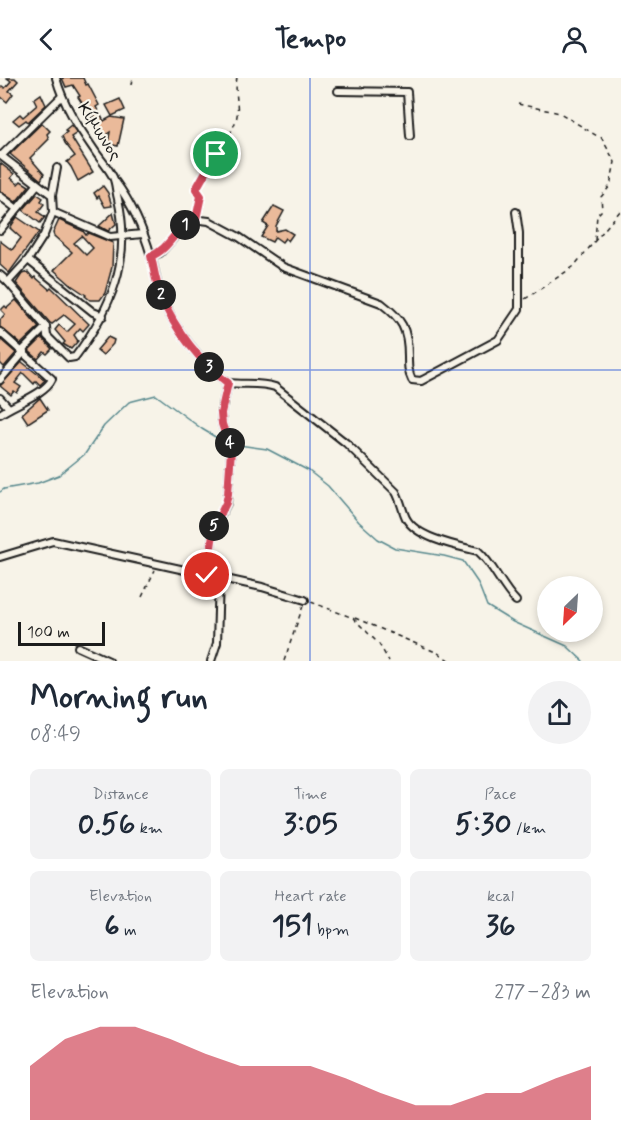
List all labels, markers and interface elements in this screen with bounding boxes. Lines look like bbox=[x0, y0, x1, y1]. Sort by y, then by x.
text: Tempo bbox=[275, 22, 346, 57]
icon: back bbox=[30, 23, 63, 56]
icon: person bbox=[558, 23, 591, 56]
street label: Κίμωνος bbox=[71, 98, 127, 166]
pin bbox=[190, 128, 241, 179]
icon: arrive bbox=[199, 137, 232, 170]
pin: 1 bbox=[170, 210, 200, 240]
text: 1 bbox=[181, 214, 189, 235]
pin: 2 bbox=[146, 280, 176, 310]
text: 2 bbox=[157, 284, 165, 305]
pin: 3 bbox=[194, 352, 224, 382]
text: 3 bbox=[205, 356, 213, 377]
pin: 4 bbox=[215, 428, 245, 458]
text: 4 bbox=[225, 432, 235, 453]
pin: 5 bbox=[199, 511, 229, 541]
text: 5 bbox=[209, 515, 219, 536]
pin bbox=[181, 549, 232, 600]
icon: check bbox=[190, 558, 223, 591]
north arrow bbox=[537, 576, 603, 642]
map controls bbox=[537, 576, 603, 642]
scale bar bbox=[18, 619, 105, 646]
text: 100 m bbox=[27, 622, 70, 643]
text: Morning run bbox=[30, 676, 208, 720]
button: share bbox=[528, 681, 591, 744]
text: 08:49 bbox=[30, 721, 81, 748]
text: Distance bbox=[92, 784, 149, 805]
text: Time bbox=[294, 784, 327, 805]
text: Pace bbox=[485, 784, 516, 805]
text: 0.56 bbox=[78, 805, 135, 844]
text: 3:05 bbox=[283, 805, 338, 844]
text: 5:30 bbox=[455, 805, 512, 844]
text: km bbox=[135, 818, 163, 839]
text: /km bbox=[512, 818, 546, 839]
text: Elevation bbox=[89, 886, 152, 907]
text: Heart rate bbox=[275, 886, 346, 907]
text: kcal bbox=[487, 886, 514, 907]
text: 6 bbox=[104, 907, 120, 946]
text: 151 bbox=[272, 907, 313, 946]
text: 36 bbox=[485, 907, 516, 946]
text: m bbox=[120, 920, 137, 941]
text: bpm bbox=[313, 920, 349, 941]
text: Elevation bbox=[30, 979, 109, 1006]
text: 277–283 m bbox=[494, 979, 591, 1006]

